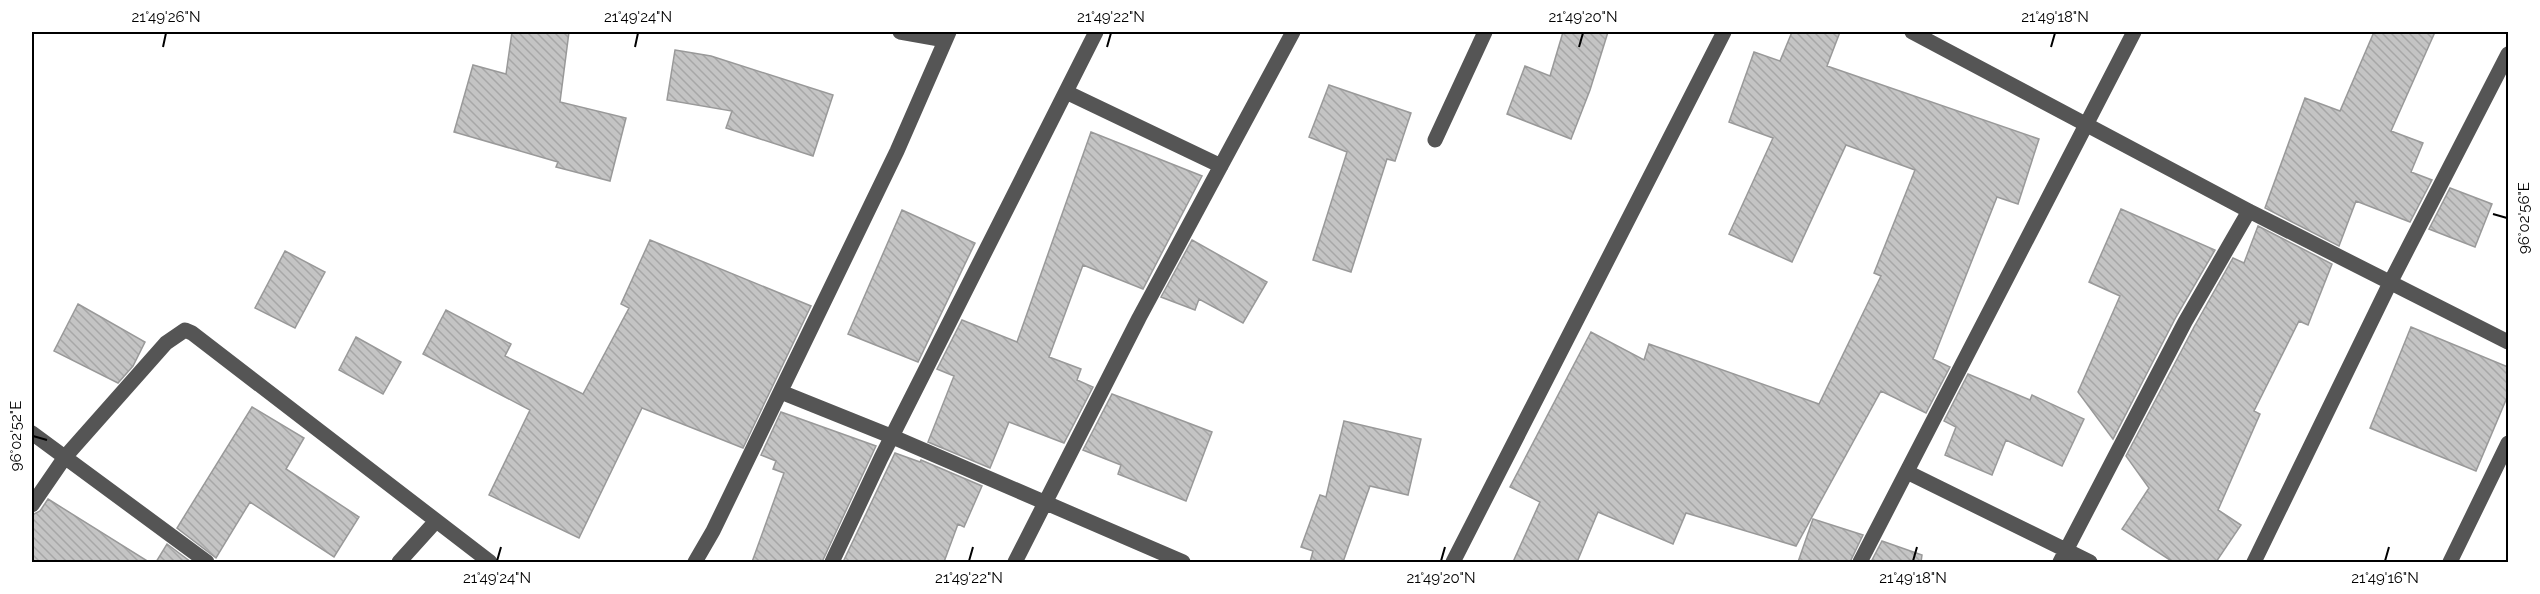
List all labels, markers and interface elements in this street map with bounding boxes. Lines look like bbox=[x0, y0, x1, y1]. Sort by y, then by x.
text: 21°49'26"N bbox=[131, 8, 201, 26]
text: 21°49'24"N bbox=[604, 8, 672, 26]
text: 21°49'22"N bbox=[1077, 8, 1145, 26]
text: 21°49'20"N bbox=[1548, 8, 1618, 26]
text: 21°49'18"N bbox=[2021, 8, 2089, 26]
text: 96°02'56"E bbox=[2515, 182, 2533, 254]
text: 96°02'52"E bbox=[7, 401, 25, 471]
text: 21°49'24"N bbox=[463, 569, 531, 587]
text: 21°49'22"N bbox=[935, 569, 1003, 587]
text: 21°49'20"N bbox=[1406, 569, 1476, 587]
text: 21°49'18"N bbox=[1879, 569, 1947, 587]
text: 21°49'16"N bbox=[2351, 569, 2419, 587]

